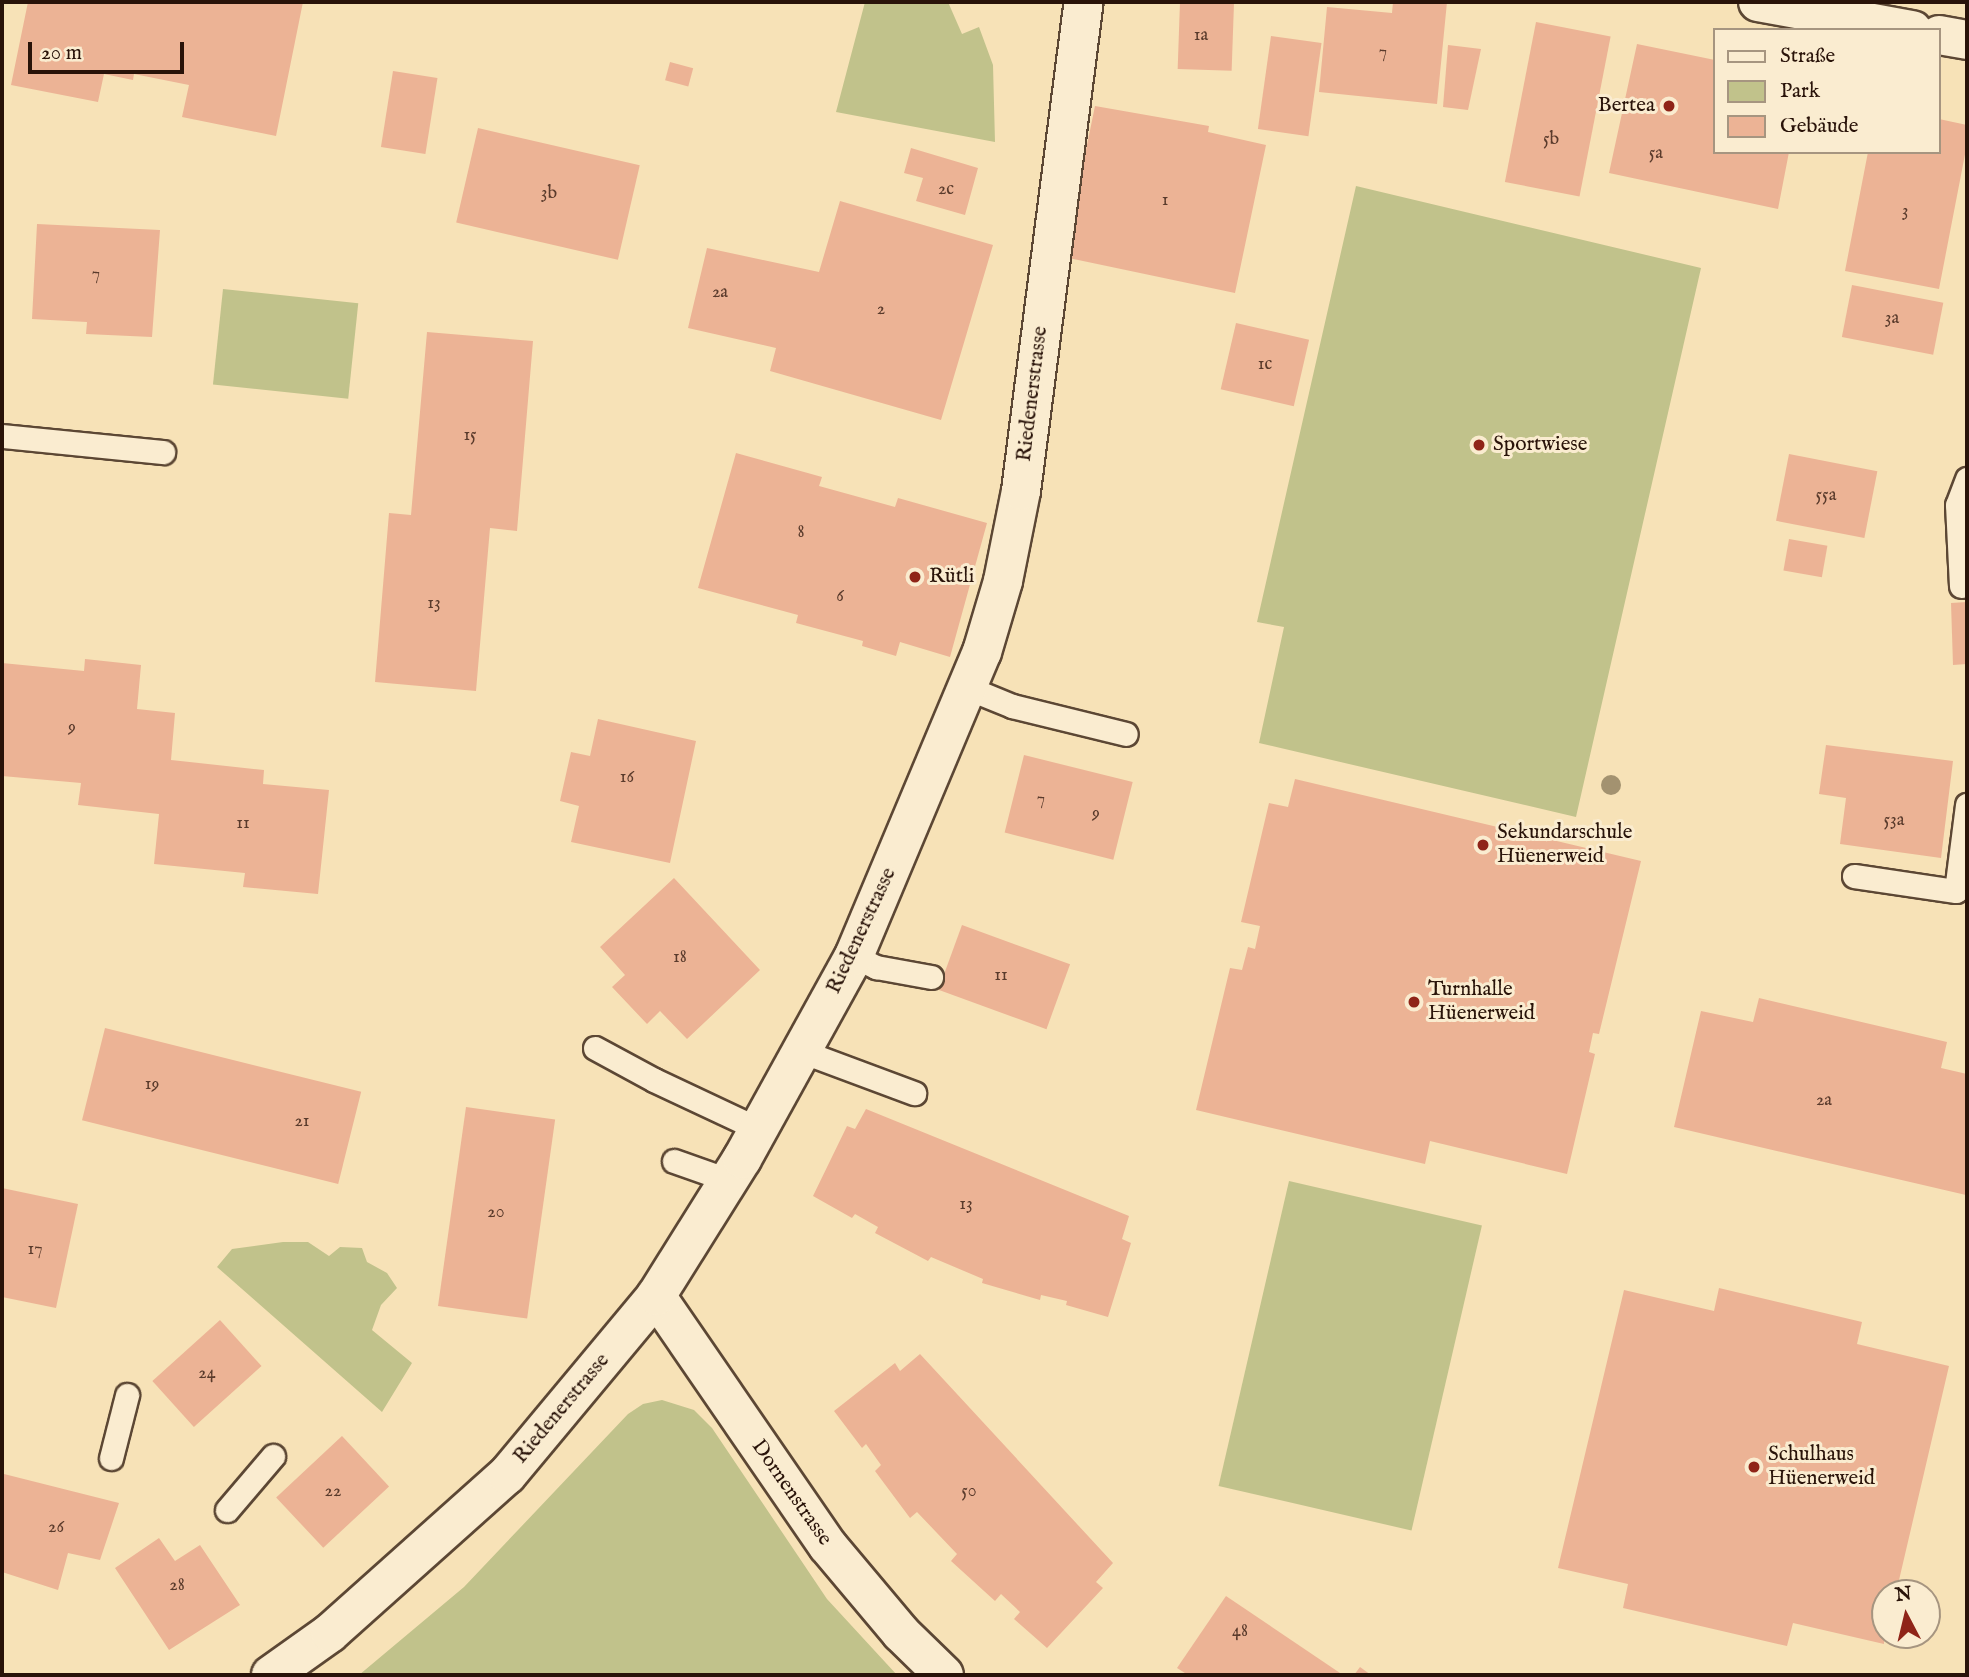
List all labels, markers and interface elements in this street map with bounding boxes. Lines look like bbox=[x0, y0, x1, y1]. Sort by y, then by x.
house number: 1a bbox=[1194, 25, 1208, 47]
scale bar bbox=[32, 28, 187, 72]
legend bbox=[1714, 28, 1941, 154]
text: 20 m bbox=[41, 40, 82, 67]
house number: 7 bbox=[1379, 42, 1387, 64]
text: Straße bbox=[1780, 43, 1835, 70]
text: Park bbox=[1780, 78, 1820, 105]
place label: Bertea bbox=[1598, 93, 1655, 119]
marker: Bertea bbox=[1661, 98, 1677, 114]
text: Gebäude bbox=[1780, 113, 1858, 140]
house number: 5b bbox=[1543, 129, 1559, 151]
house number: 5a bbox=[1649, 143, 1663, 165]
house number: 2c bbox=[938, 179, 954, 201]
house number: 3b bbox=[541, 183, 557, 205]
house number: 1 bbox=[1162, 190, 1168, 212]
house number: 3 bbox=[1902, 201, 1908, 223]
house number: 7 bbox=[92, 264, 100, 286]
house number: 2a bbox=[712, 282, 728, 304]
house number: 2 bbox=[877, 299, 885, 321]
house number: 3a bbox=[1885, 308, 1899, 330]
street label: Riedenerstrasse bbox=[1012, 325, 1054, 463]
house number: 1c bbox=[1258, 354, 1272, 376]
house number: 15 bbox=[463, 425, 477, 447]
place label: Sportwiese bbox=[1493, 432, 1587, 458]
marker: Sportwiese bbox=[1471, 437, 1487, 453]
house number: 55a bbox=[1816, 485, 1836, 507]
house number: 8 bbox=[797, 522, 805, 544]
place label: Rütli bbox=[929, 564, 974, 590]
marker: Rütli bbox=[907, 569, 923, 585]
house number: 6 bbox=[836, 586, 844, 608]
house number: 13 bbox=[427, 593, 441, 615]
house number: 9 bbox=[68, 717, 76, 739]
house number: 16 bbox=[620, 767, 634, 789]
house number: 7 bbox=[1037, 789, 1045, 811]
house number: 9 bbox=[1092, 803, 1100, 825]
house number: 53a bbox=[1883, 810, 1905, 832]
house number: 11 bbox=[236, 813, 250, 835]
place label: Sekundarschule Hüenerweid bbox=[1497, 820, 1632, 870]
marker: Sekundarschule Hüenerweid bbox=[1475, 837, 1491, 853]
street label: Riedenerstrasse bbox=[822, 864, 902, 998]
house number: 18 bbox=[673, 947, 687, 969]
house number: 11 bbox=[994, 965, 1008, 987]
place label: Turnhalle Hüenerweid bbox=[1428, 977, 1535, 1027]
marker: Turnhalle Hüenerweid bbox=[1406, 994, 1422, 1010]
house number: 19 bbox=[145, 1074, 159, 1096]
house number: 2a bbox=[1816, 1090, 1832, 1112]
house number: 21 bbox=[294, 1111, 310, 1133]
house number: 13 bbox=[959, 1194, 973, 1216]
house number: 20 bbox=[487, 1202, 505, 1224]
house number: 17 bbox=[27, 1239, 43, 1261]
street label: Riedenerstrasse bbox=[509, 1349, 615, 1469]
house number: 24 bbox=[198, 1363, 216, 1385]
street label: Dornenstrasse bbox=[745, 1435, 837, 1551]
place label: Schulhaus Hüenerweid bbox=[1768, 1442, 1875, 1492]
marker: Schulhaus Hüenerweid bbox=[1746, 1459, 1762, 1475]
house number: 22 bbox=[325, 1481, 341, 1503]
house number: 50 bbox=[961, 1481, 977, 1503]
house number: 26 bbox=[48, 1517, 64, 1539]
house number: 28 bbox=[169, 1575, 185, 1597]
north arrow bbox=[1871, 1579, 1941, 1649]
text: N bbox=[1894, 1582, 1913, 1608]
house number: 48 bbox=[1232, 1621, 1248, 1643]

